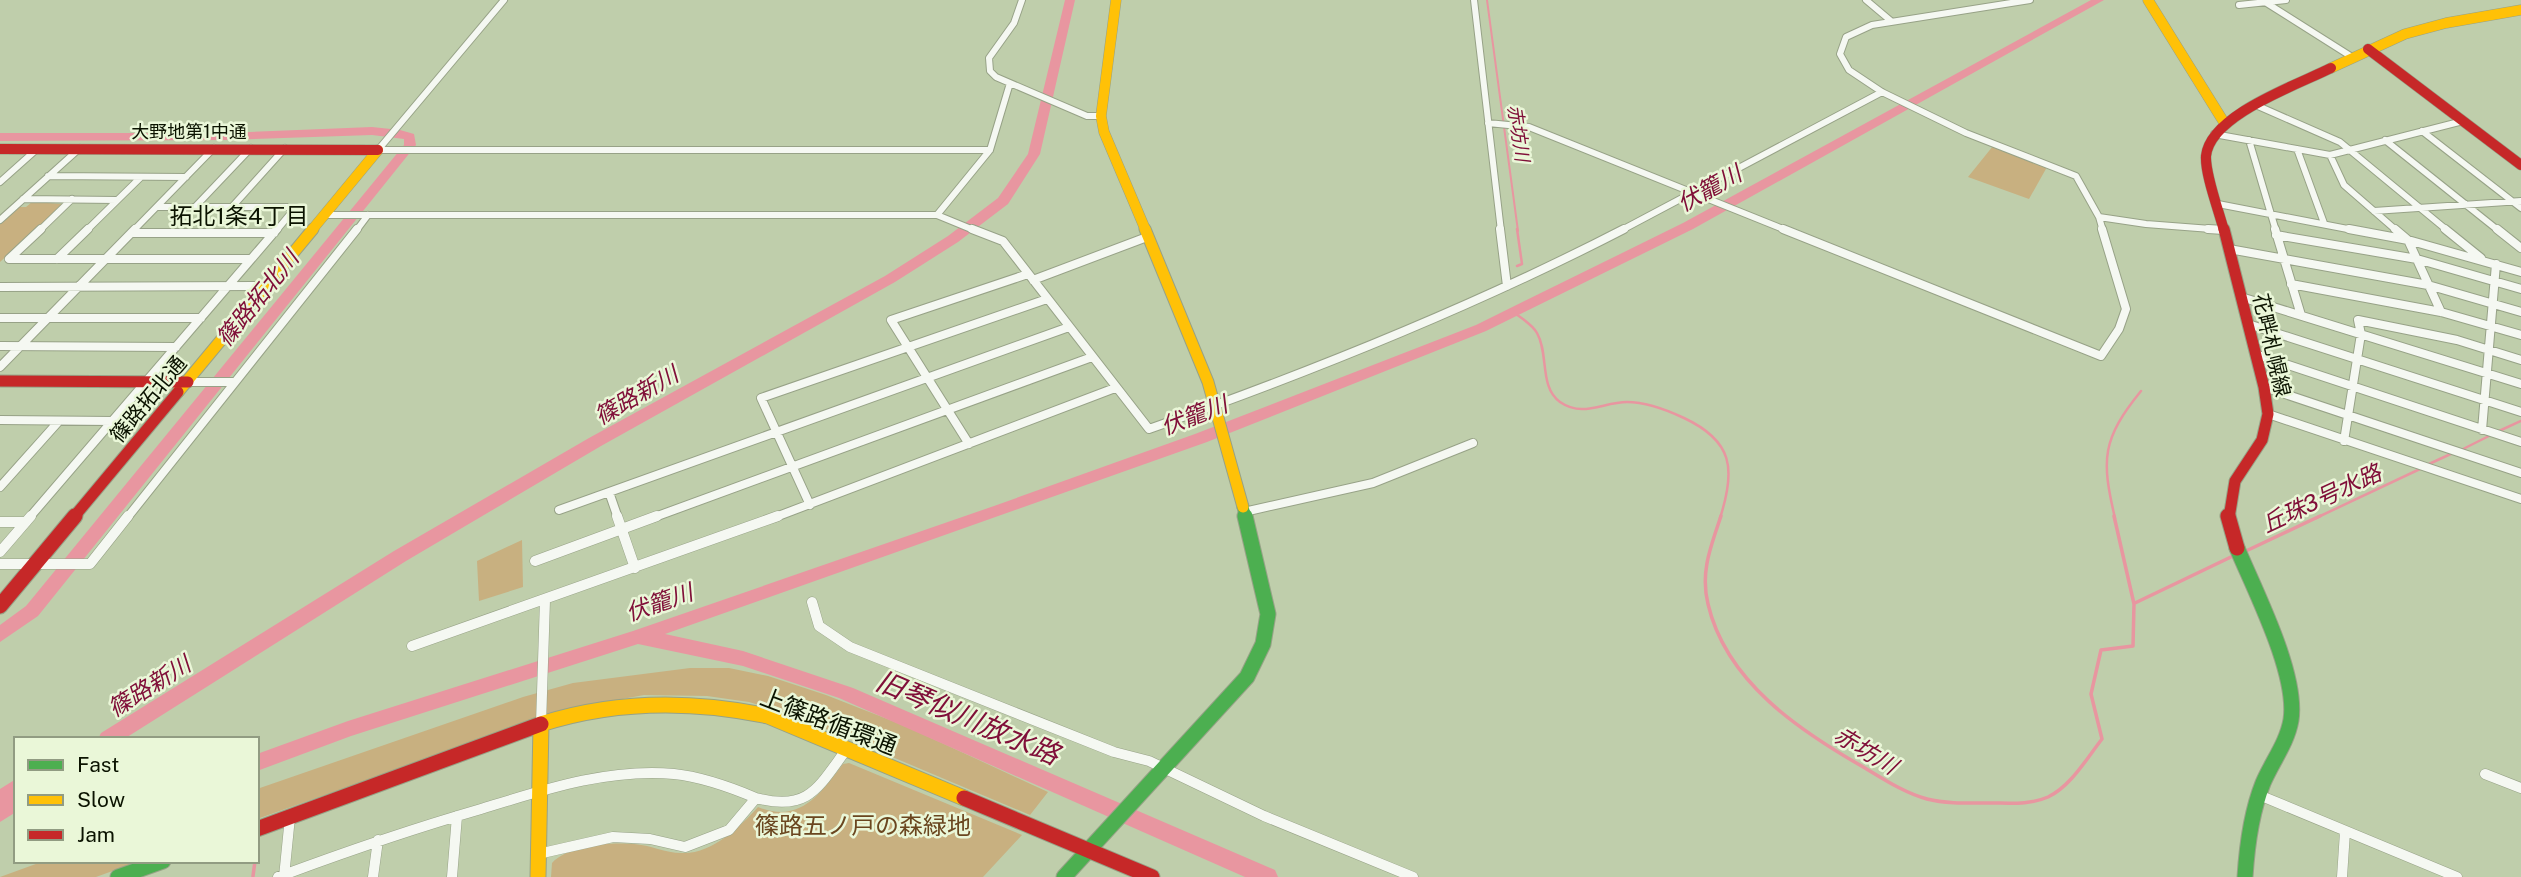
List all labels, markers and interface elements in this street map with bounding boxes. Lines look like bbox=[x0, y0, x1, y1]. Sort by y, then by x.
water label: 赤坊川 bbox=[1504, 103, 1534, 165]
street label: 大野地第1中通 bbox=[131, 121, 247, 142]
water label: 伏籠川 bbox=[1672, 158, 1748, 217]
district label: 拓北1条4丁目 bbox=[170, 202, 308, 229]
water label: 篠路拓北川 bbox=[210, 242, 306, 351]
street label: 花畔札幌線 bbox=[2248, 291, 2296, 399]
street label: 篠路拓北通 bbox=[105, 351, 191, 447]
water label: 篠路新川 bbox=[589, 359, 685, 430]
water label: 伏籠川 bbox=[1157, 389, 1234, 440]
water label: 丘珠3号水路 bbox=[2257, 458, 2387, 537]
water label: 伏籠川 bbox=[622, 577, 699, 626]
water label: 篠路新川 bbox=[103, 649, 198, 722]
water label: 旧琴似川放水路 bbox=[871, 664, 1066, 771]
street label: 上篠路循環通 bbox=[757, 682, 901, 760]
water label: 赤坊川 bbox=[1829, 721, 1905, 781]
legend bbox=[14, 737, 259, 863]
text: Fast bbox=[77, 752, 119, 777]
text: Slow bbox=[77, 787, 125, 812]
park label: 篠路五ノ戸の森緑地 bbox=[755, 811, 971, 839]
text: Jam bbox=[77, 822, 115, 847]

